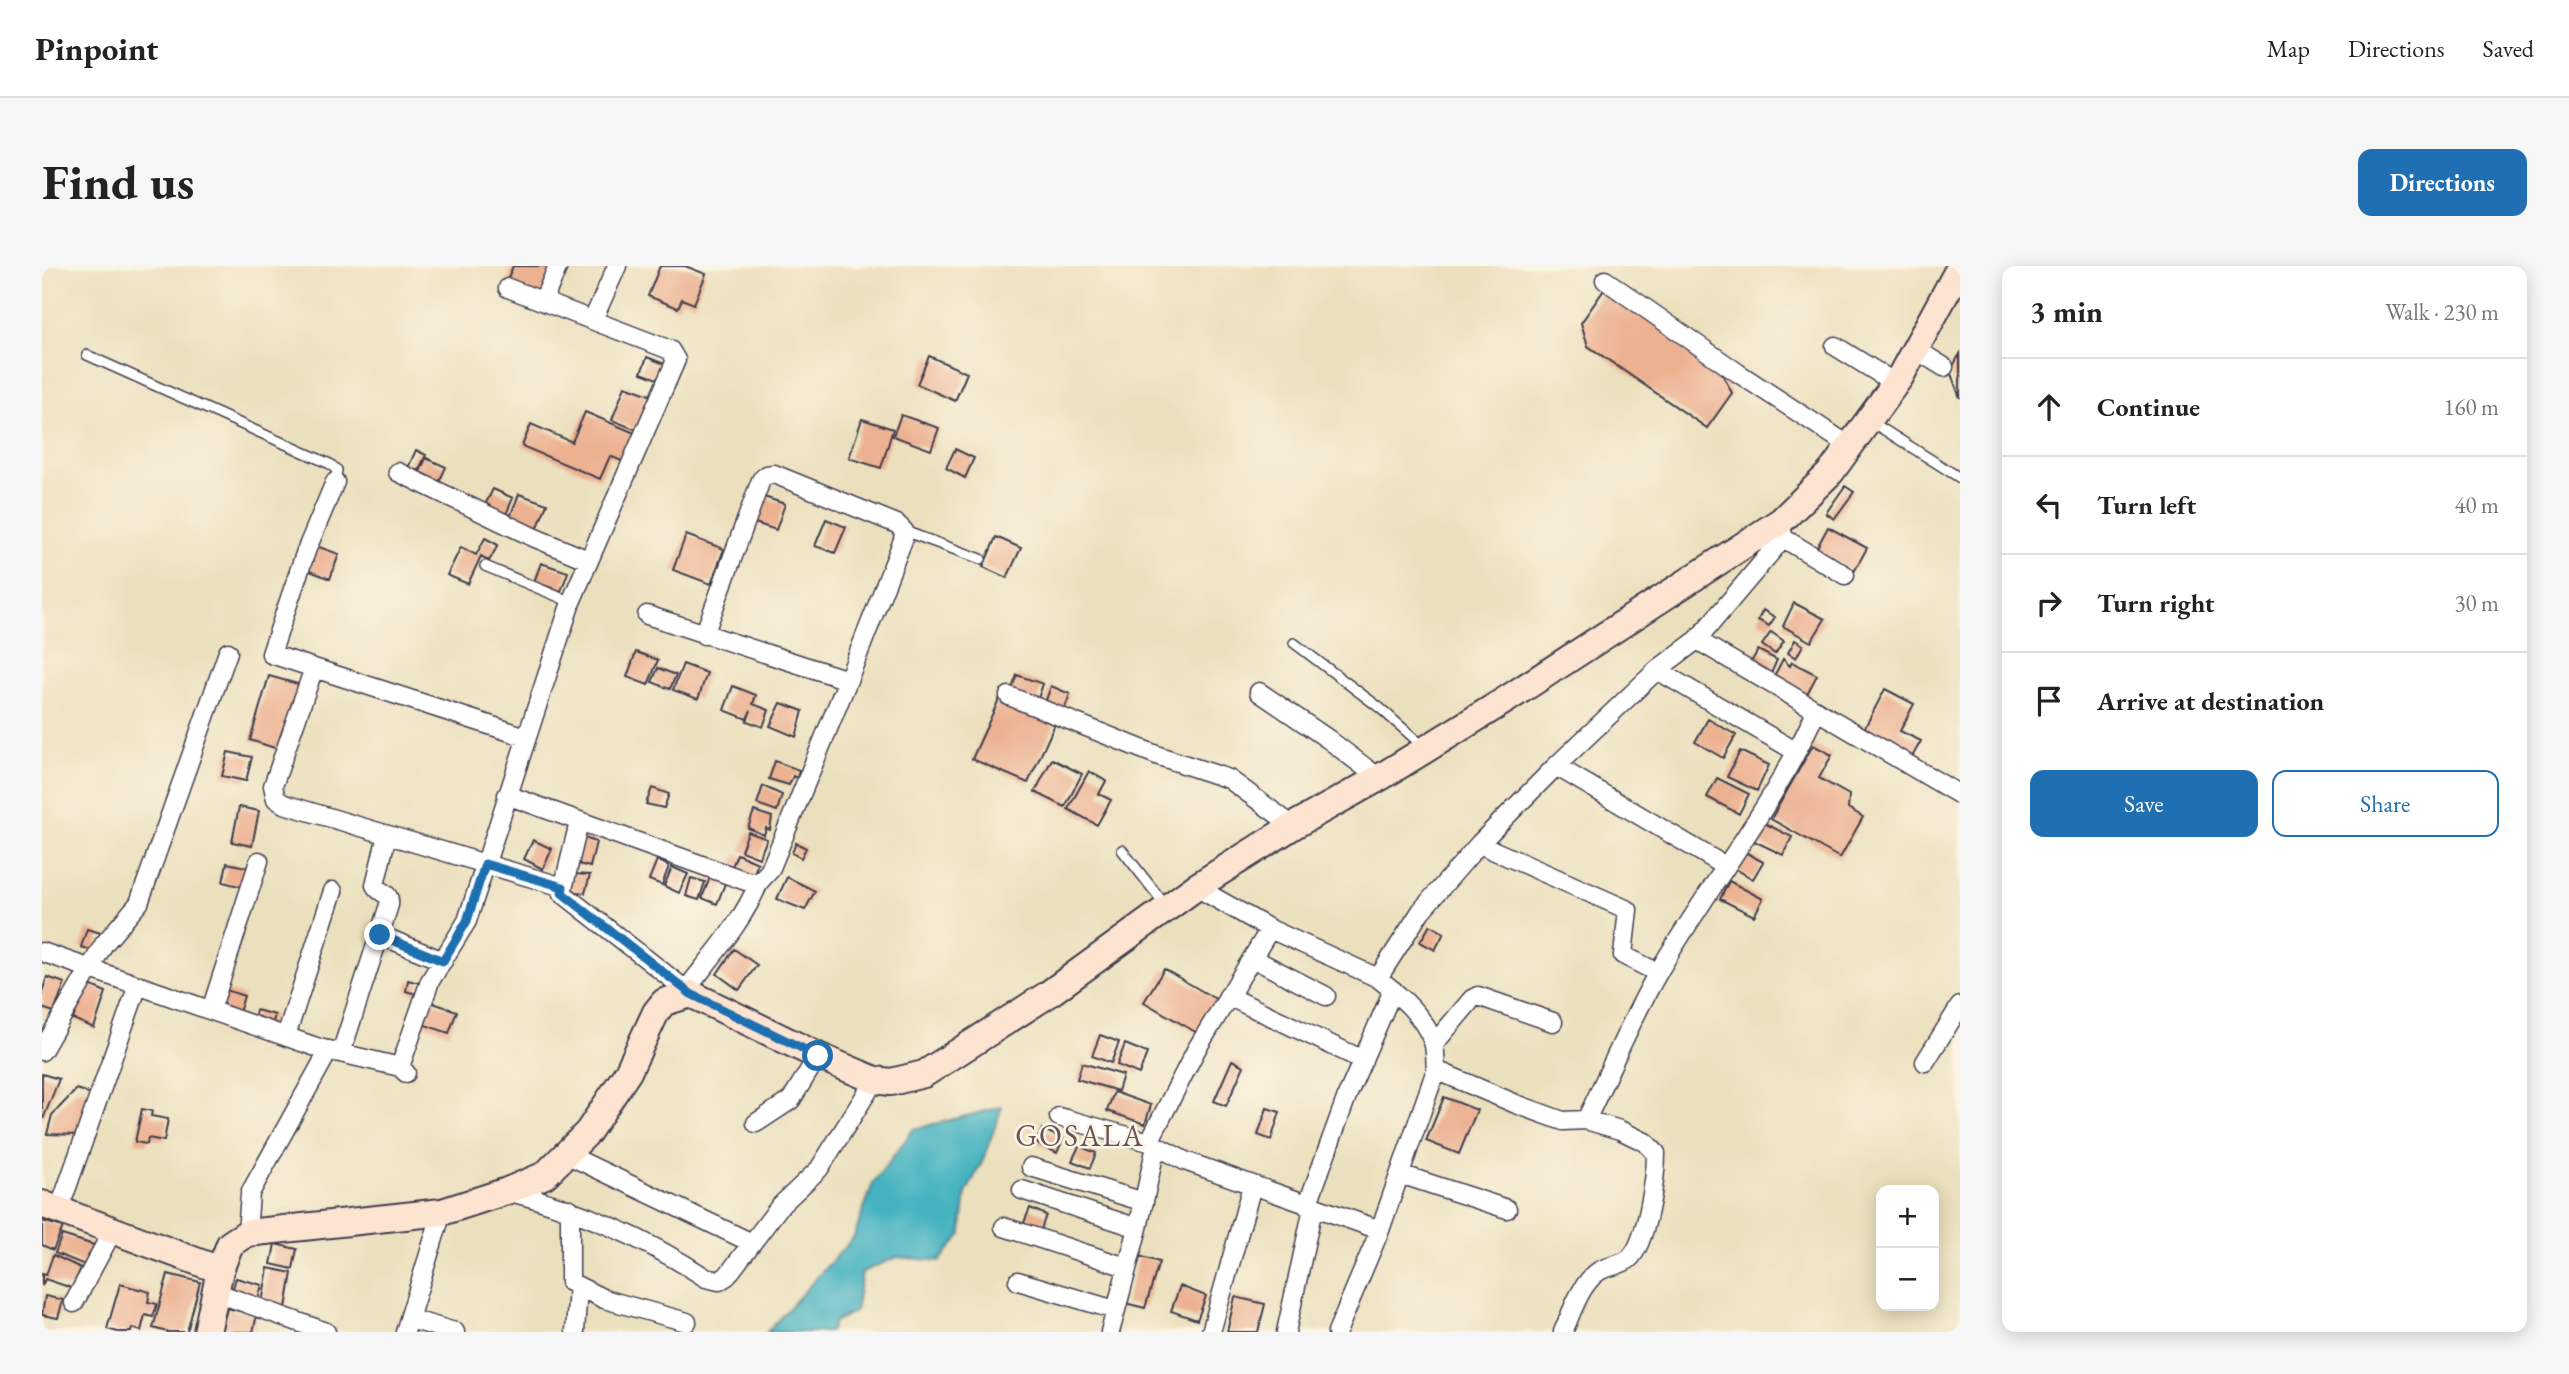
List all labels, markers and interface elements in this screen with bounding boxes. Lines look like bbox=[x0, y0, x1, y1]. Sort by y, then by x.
text: Pinpoint bbox=[35, 27, 158, 70]
text: Map bbox=[2267, 33, 2310, 64]
text: Directions bbox=[2348, 33, 2445, 64]
text: Saved bbox=[2483, 33, 2534, 64]
button: Directions bbox=[2358, 149, 2527, 216]
text: Find us bbox=[42, 150, 194, 214]
text: 3 min bbox=[2030, 292, 2103, 331]
text: Walk · 230 m bbox=[2385, 297, 2499, 327]
icon: ahead bbox=[2030, 388, 2068, 426]
text: Continue bbox=[2097, 390, 2200, 424]
text: 160 m bbox=[2443, 392, 2499, 422]
icon: left bbox=[2030, 486, 2068, 524]
text: Turn left bbox=[2097, 488, 2196, 522]
text: 40 m bbox=[2454, 490, 2499, 520]
icon: right bbox=[2030, 584, 2068, 622]
text: Turn right bbox=[2097, 586, 2215, 620]
text: 30 m bbox=[2454, 588, 2499, 618]
icon: arrive bbox=[2030, 682, 2068, 720]
text: Arrive at destination bbox=[2097, 684, 2324, 718]
button: Save bbox=[2030, 770, 2258, 837]
button: Share bbox=[2272, 770, 2499, 837]
route end bbox=[364, 919, 395, 950]
route start bbox=[802, 1040, 833, 1071]
district label: GOSALA bbox=[1015, 1116, 1145, 1155]
map controls bbox=[1876, 1185, 1939, 1311]
button: + bbox=[1876, 1185, 1939, 1248]
button: − bbox=[1876, 1248, 1939, 1311]

